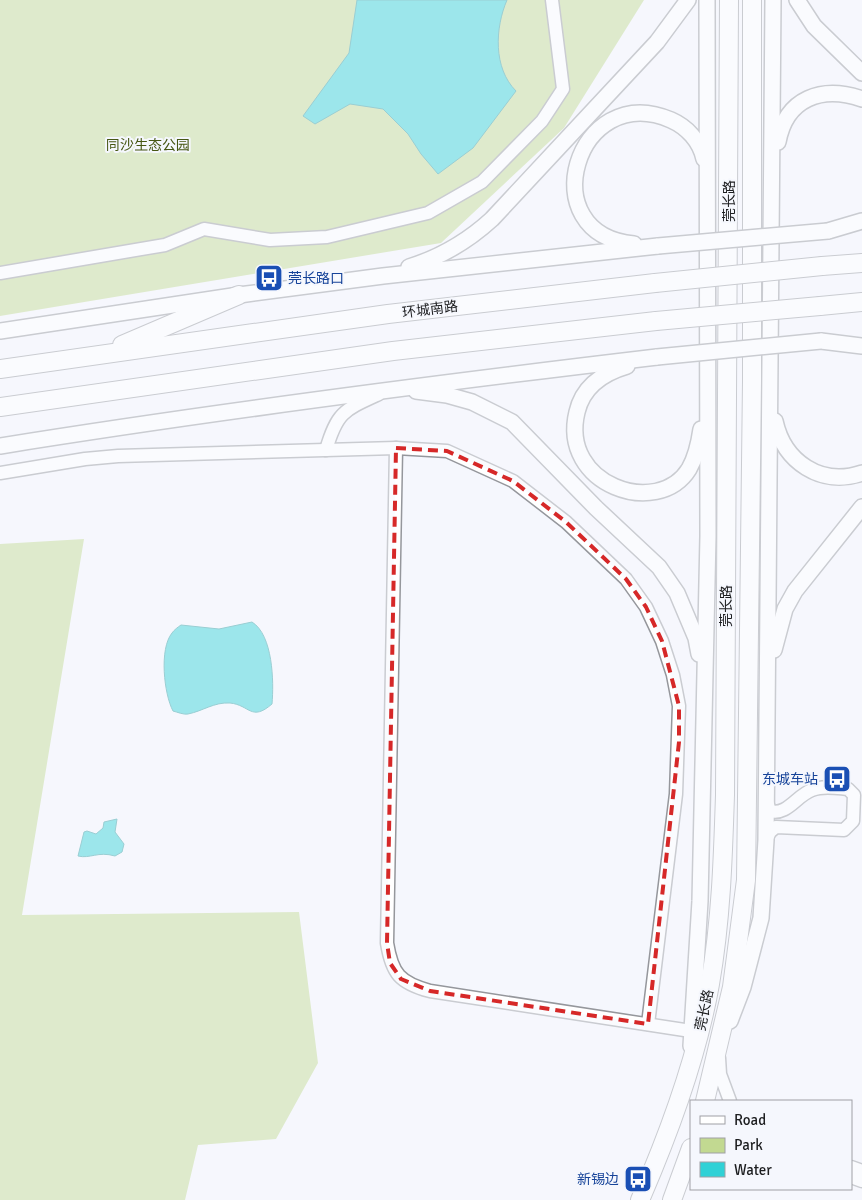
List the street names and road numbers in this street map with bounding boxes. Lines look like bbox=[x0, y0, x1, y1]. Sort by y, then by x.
street label: 莞长路 bbox=[721, 180, 738, 222]
street label: 环城南路 bbox=[401, 298, 459, 321]
street label: 莞长路 bbox=[718, 585, 735, 627]
street label: 莞长路 bbox=[692, 988, 717, 1032]

